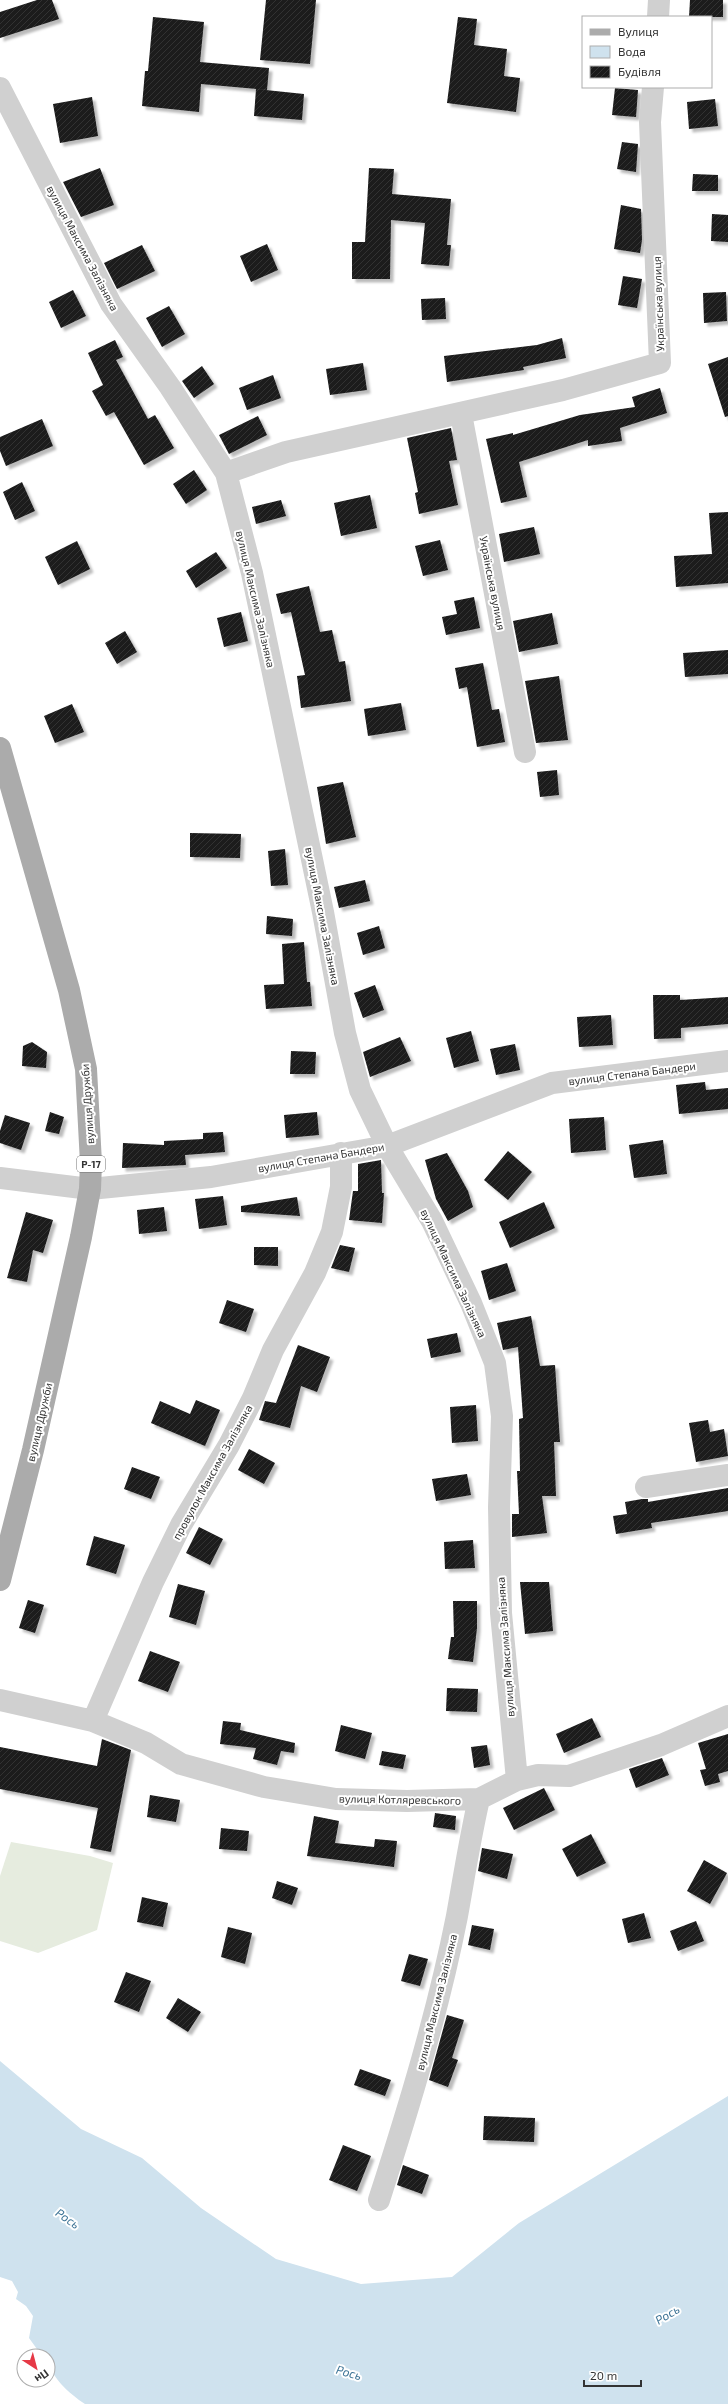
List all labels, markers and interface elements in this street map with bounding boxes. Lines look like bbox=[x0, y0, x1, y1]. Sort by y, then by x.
legend bbox=[582, 16, 712, 88]
text: Вулиця bbox=[618, 24, 659, 39]
text: Вода bbox=[618, 44, 646, 58]
text: Будівля bbox=[618, 64, 661, 79]
street label: вулиця Максима Залізняка bbox=[43, 183, 122, 313]
street label: Українська вулиця bbox=[650, 256, 667, 352]
street label: вулиця Максима Залізняка bbox=[233, 529, 278, 669]
street label: Українська вулиця bbox=[477, 535, 509, 631]
street label: вулиця Максима Залізняка bbox=[302, 846, 343, 986]
street label: вулиця Степана Бандери bbox=[568, 1059, 697, 1088]
street label: вулиця Дружби bbox=[78, 1063, 97, 1145]
street label: вулиця Степана Бандери bbox=[257, 1139, 385, 1176]
road number: Р-17 bbox=[77, 1156, 105, 1172]
street label: вулиця Максима Залізняка bbox=[418, 1207, 490, 1340]
street label: вулиця Дружби bbox=[24, 1381, 55, 1463]
street label: провулок Максима Залізняка bbox=[169, 1402, 256, 1542]
street label: вулиця Максима Залізняка bbox=[494, 1577, 517, 1717]
street label: вулиця Котляревського bbox=[339, 1791, 461, 1808]
street label: вулиця Максима Залізняка bbox=[413, 1932, 460, 2072]
water label: Рось bbox=[53, 2205, 83, 2231]
water label: Рось bbox=[652, 2301, 682, 2327]
north arrow bbox=[16, 2348, 56, 2388]
water label: Рось bbox=[335, 2362, 363, 2382]
scale bar bbox=[584, 2362, 641, 2388]
text: Пн bbox=[33, 2367, 52, 2386]
text: 20 m bbox=[590, 2368, 617, 2382]

